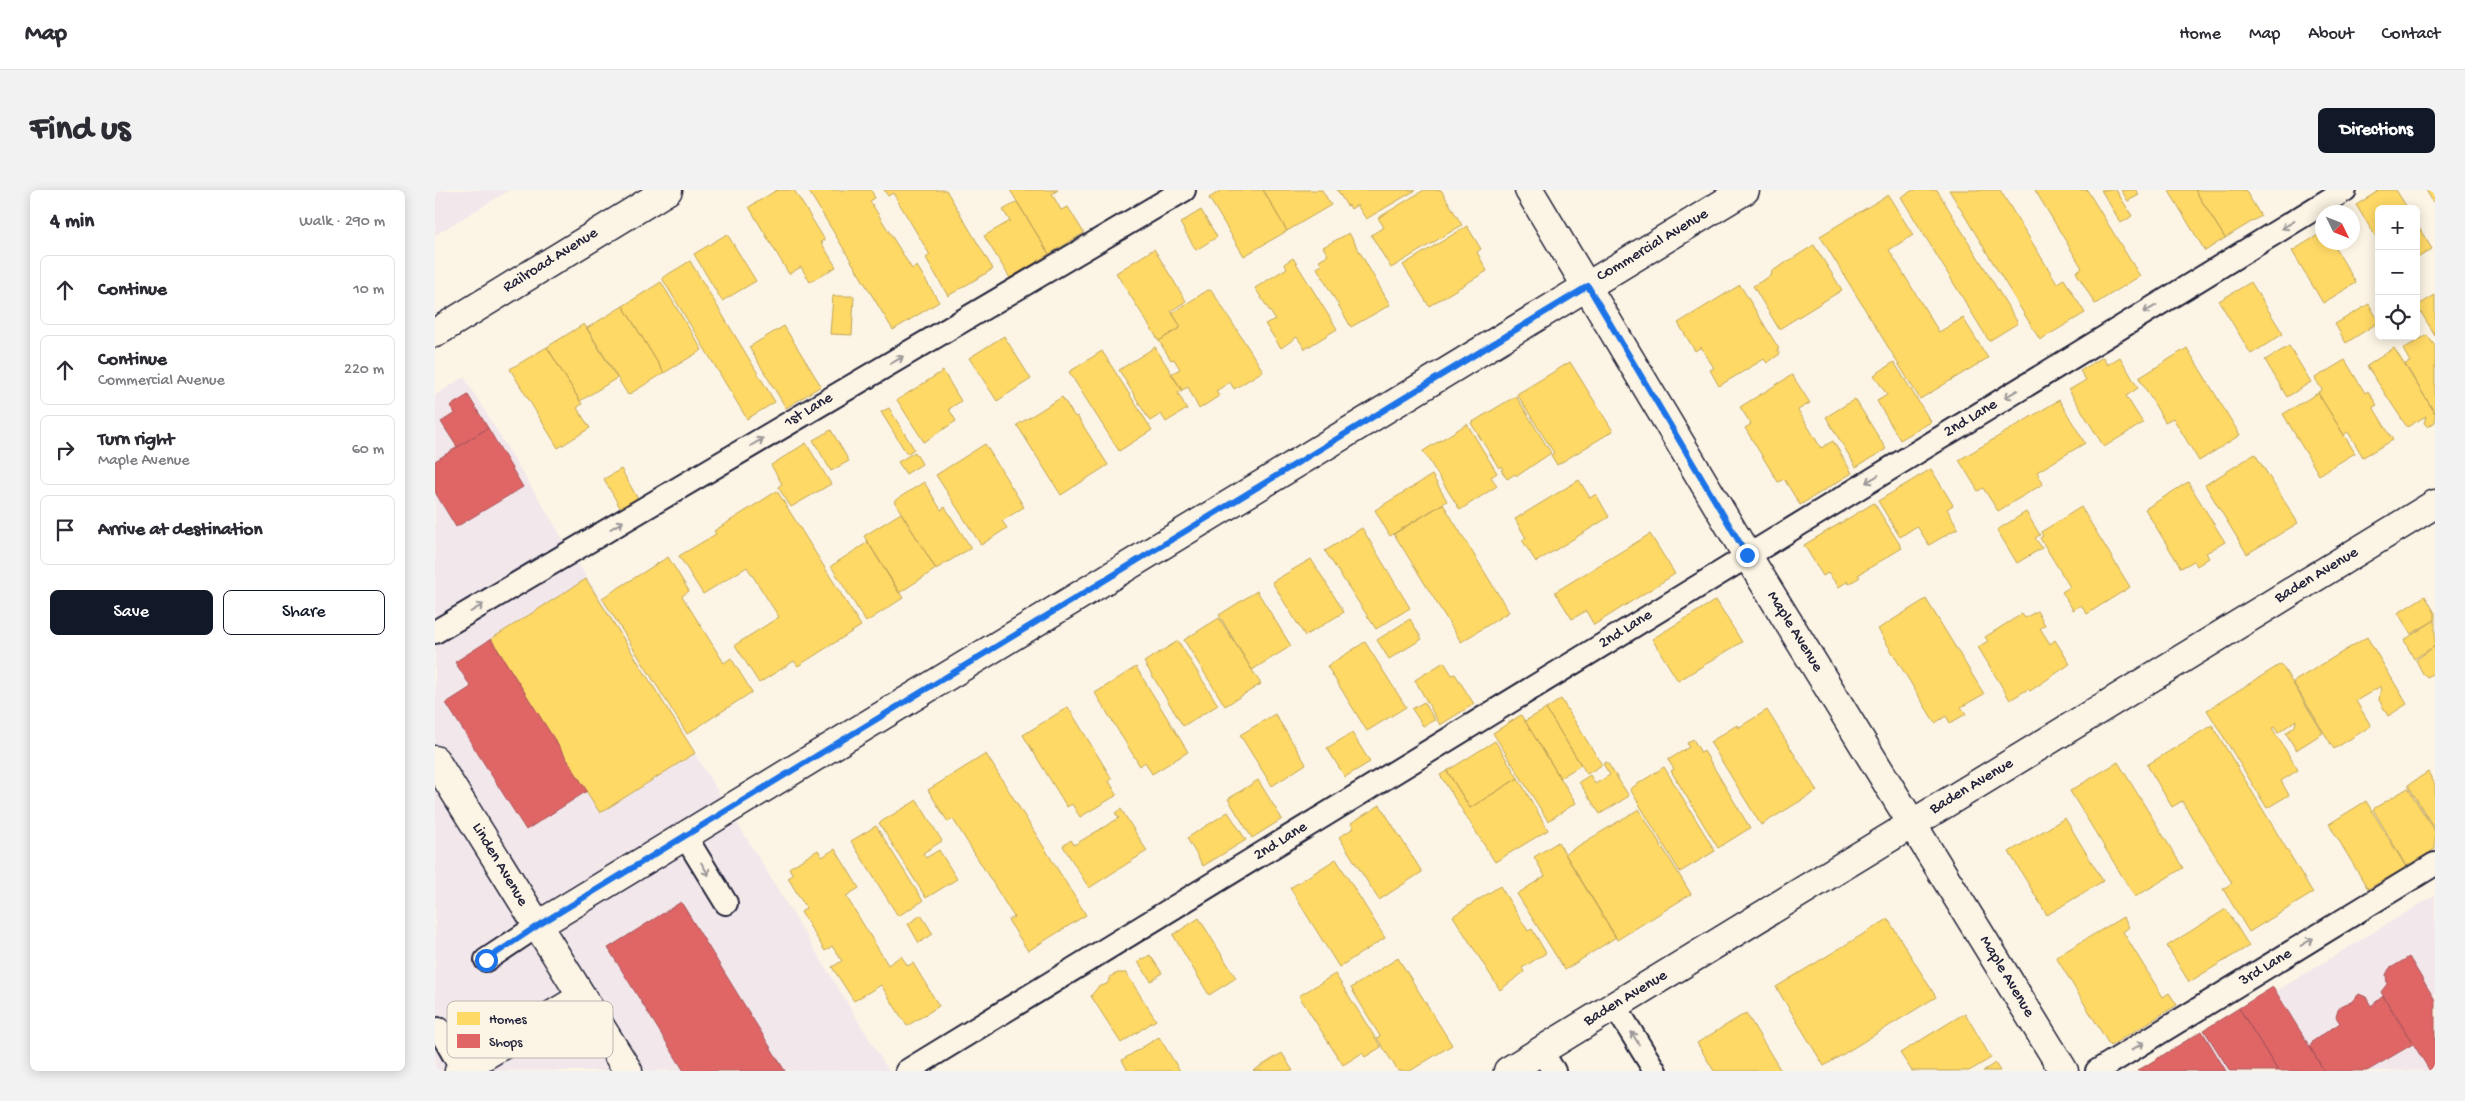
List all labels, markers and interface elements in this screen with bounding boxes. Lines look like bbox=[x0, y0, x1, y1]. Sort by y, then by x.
text: Map bbox=[25, 20, 67, 49]
text: Home bbox=[2179, 24, 2221, 45]
text: Map bbox=[2249, 24, 2280, 45]
text: About bbox=[2308, 24, 2354, 45]
text: Contact bbox=[2382, 24, 2440, 45]
button: Directions bbox=[2318, 108, 2435, 153]
text: Find us bbox=[30, 110, 130, 151]
street label: Commercial Avenue bbox=[1594, 205, 1713, 287]
north arrow bbox=[2315, 205, 2360, 250]
map controls bbox=[2375, 205, 2420, 340]
button: + bbox=[2375, 205, 2420, 250]
text: 4 min bbox=[50, 210, 94, 235]
text: Walk · 290 m bbox=[299, 213, 385, 232]
one-way arrow bbox=[2282, 220, 2296, 230]
street label: Railroad Avenue bbox=[500, 224, 603, 298]
button: − bbox=[2375, 250, 2420, 295]
icon: ahead bbox=[51, 276, 79, 304]
text: Continue bbox=[98, 279, 167, 302]
text: 10 m bbox=[353, 281, 384, 300]
button: locate bbox=[2375, 295, 2420, 340]
one-way arrow bbox=[2143, 305, 2157, 315]
text: Continue bbox=[98, 349, 167, 372]
one-way arrow bbox=[889, 354, 903, 364]
icon: ahead bbox=[51, 356, 79, 384]
text: 220 m bbox=[344, 361, 384, 380]
text: Commercial Avenue bbox=[98, 372, 225, 391]
street label: 1st Lane bbox=[780, 389, 837, 433]
one-way arrow bbox=[2005, 390, 2019, 400]
street label: 2nd Lane bbox=[1941, 395, 2002, 442]
text: Turn right bbox=[98, 429, 174, 452]
icon: right bbox=[51, 436, 79, 464]
one-way arrow bbox=[749, 437, 763, 447]
text: 60 m bbox=[352, 441, 384, 460]
text: Maple Avenue bbox=[98, 452, 190, 471]
one-way arrow bbox=[1866, 474, 1880, 484]
icon: arrive bbox=[51, 516, 79, 544]
text: Arrive at destination bbox=[98, 519, 262, 542]
one-way arrow bbox=[609, 519, 623, 529]
street label: Baden Avenue bbox=[2271, 543, 2363, 609]
route end bbox=[1736, 544, 1759, 567]
street label: Maple Avenue bbox=[1762, 588, 1827, 676]
button: Save bbox=[50, 590, 213, 635]
button: Share bbox=[223, 590, 385, 635]
one-way arrow bbox=[469, 602, 484, 612]
street label: 2nd Lane bbox=[1596, 606, 1657, 654]
street label: Baden Avenue bbox=[1926, 754, 2018, 820]
street label: 2nd Lane bbox=[1251, 818, 1312, 866]
street label: Linden Avenue bbox=[467, 820, 532, 911]
one-way arrow bbox=[701, 862, 711, 876]
street label: Maple Avenue bbox=[1974, 933, 2038, 1022]
one-way arrow bbox=[2299, 937, 2313, 947]
street label: 3rd Lane bbox=[2236, 945, 2296, 992]
route start bbox=[475, 949, 498, 972]
street label: Baden Avenue bbox=[1580, 966, 1672, 1032]
legend bbox=[447, 1001, 613, 1058]
text: Homes bbox=[489, 1012, 527, 1029]
one-way arrow bbox=[1629, 1032, 1639, 1046]
text: Shops bbox=[489, 1035, 523, 1052]
one-way arrow bbox=[2131, 1040, 2145, 1050]

